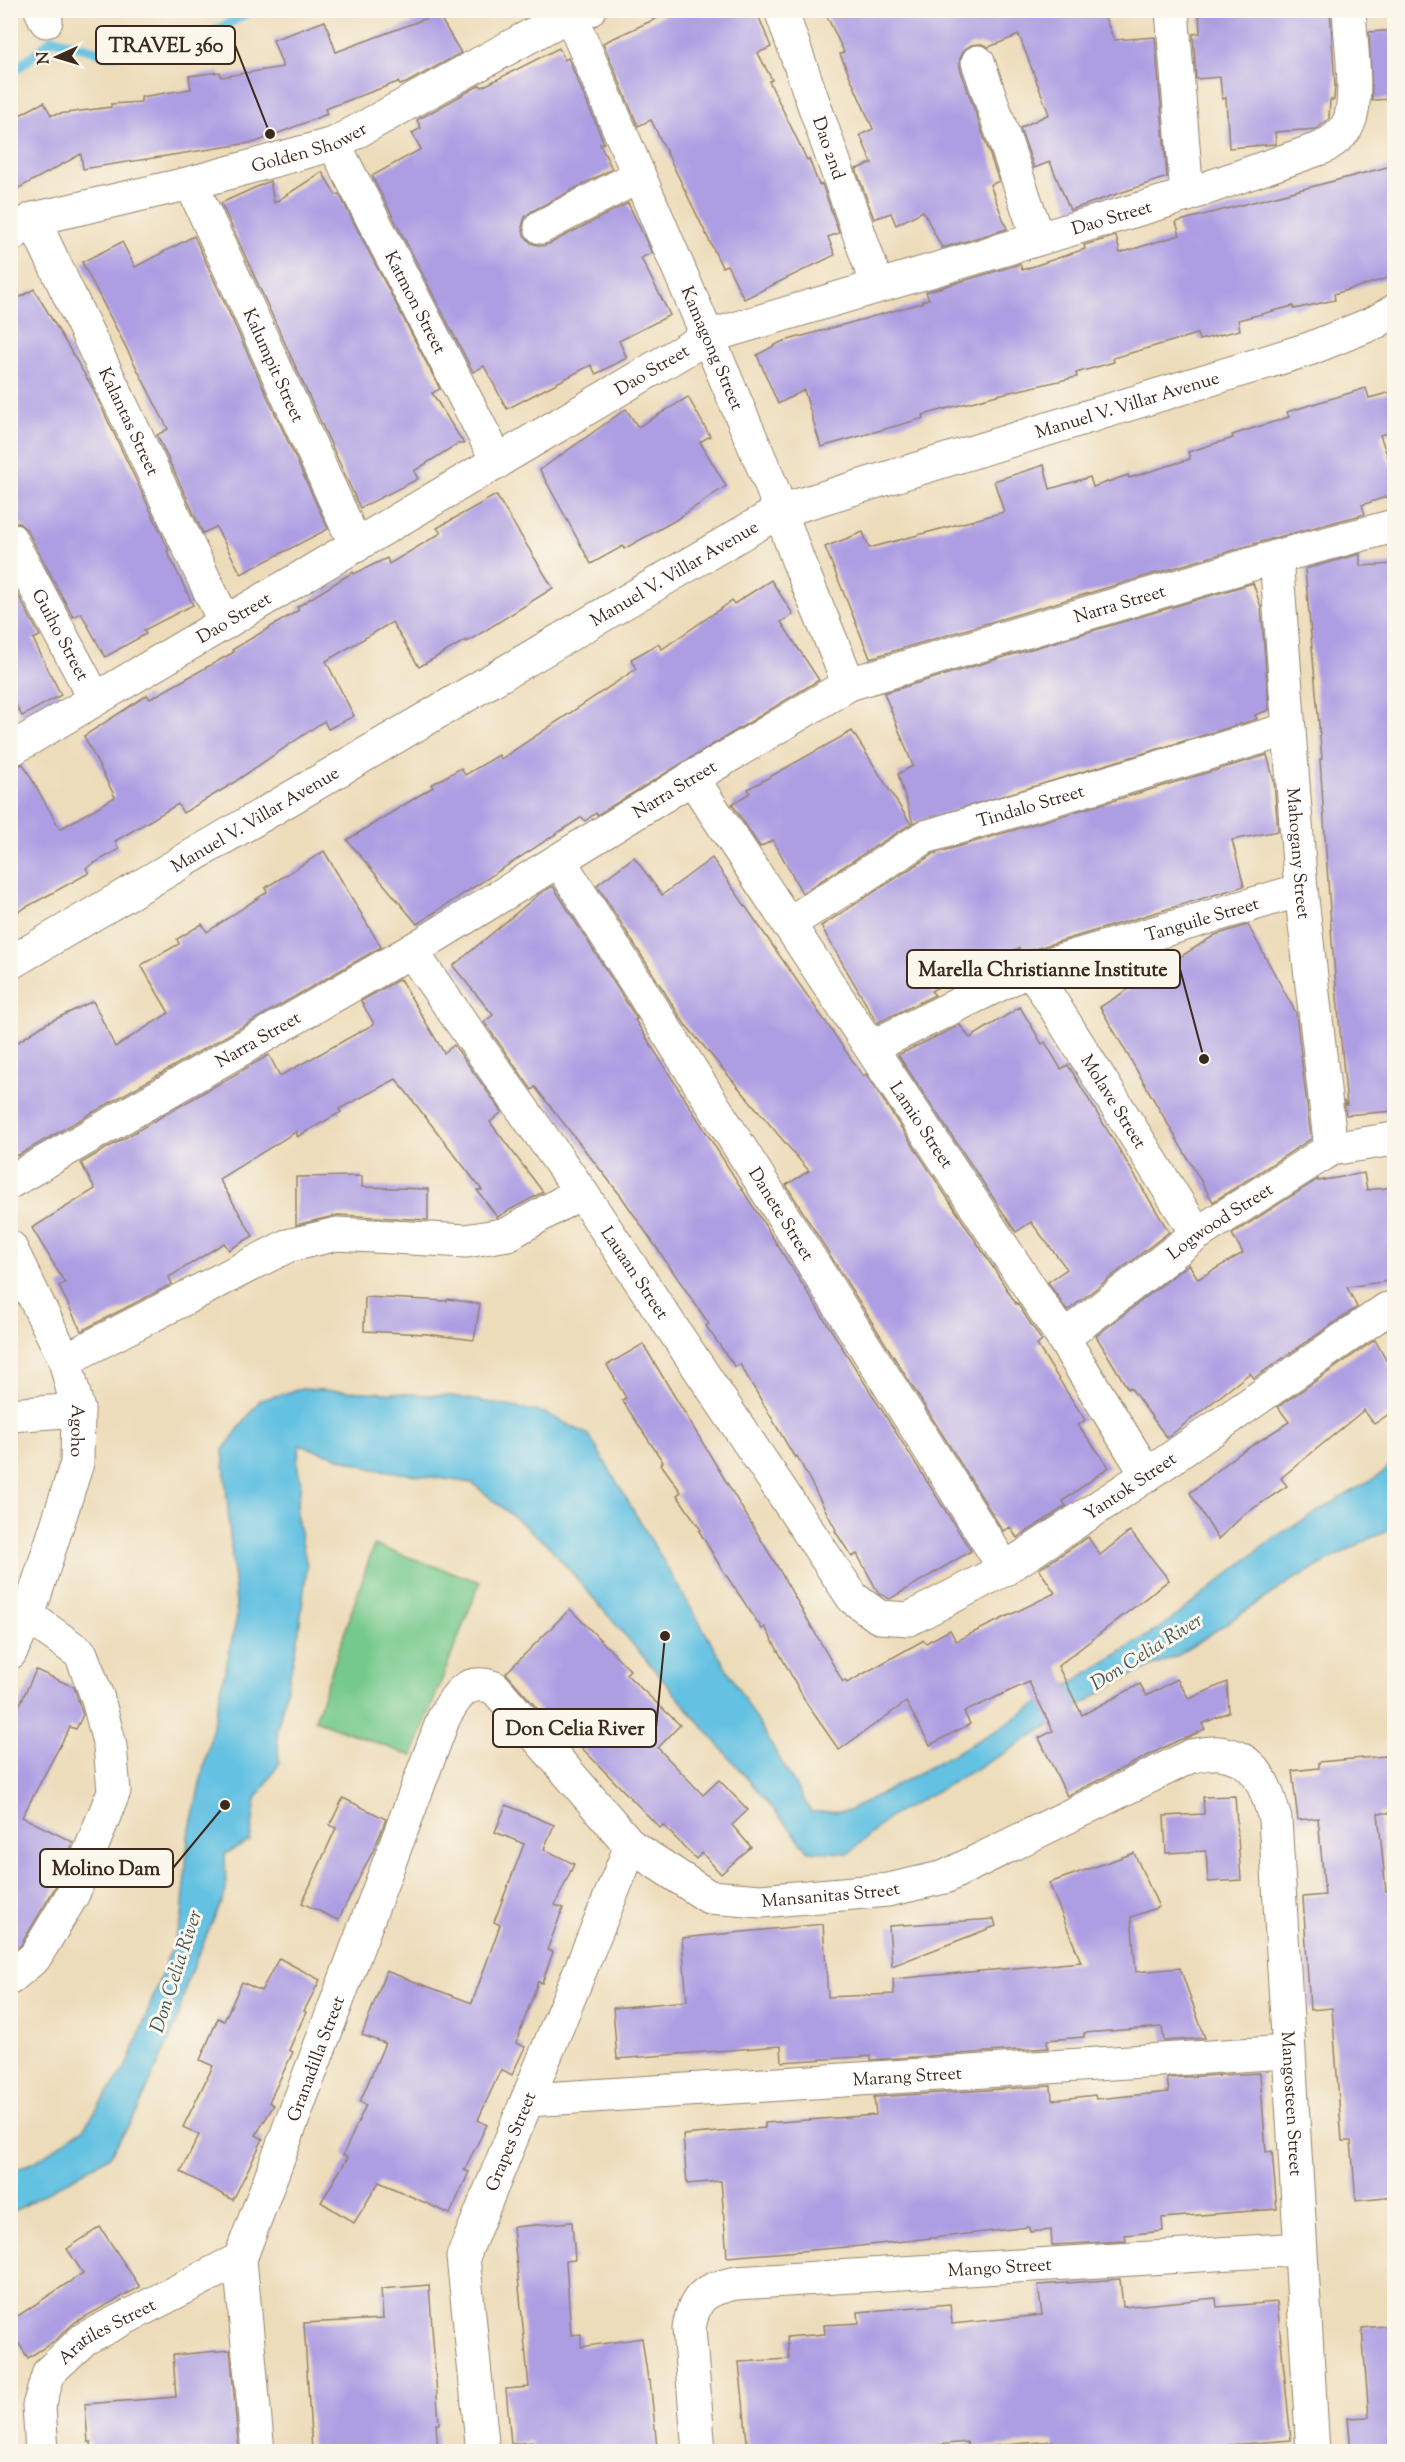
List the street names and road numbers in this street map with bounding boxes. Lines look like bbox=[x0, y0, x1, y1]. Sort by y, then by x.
street label: Dao 2nd bbox=[804, 113, 850, 184]
street label: Golden Shower bbox=[249, 117, 373, 181]
street label: Dao Street bbox=[1069, 195, 1155, 243]
street label: Katmon Street bbox=[376, 247, 451, 359]
street label: Kamagong Street bbox=[673, 283, 749, 415]
street label: Kalumpit Street bbox=[235, 305, 309, 427]
street label: Dao Street bbox=[611, 339, 695, 404]
street label: Kalantas Street bbox=[90, 364, 164, 481]
street label: Manuel V. Villar Avenue bbox=[1033, 366, 1223, 447]
street label: Manuel V. Villar Avenue bbox=[586, 515, 764, 634]
street label: Narra Street bbox=[1071, 580, 1169, 631]
street label: Guiho Street bbox=[24, 585, 94, 686]
street label: Dao Street bbox=[193, 587, 277, 651]
street label: Narra Street bbox=[628, 755, 722, 826]
street label: Manuel V. Villar Avenue bbox=[167, 761, 345, 881]
street label: Tindalo Street bbox=[974, 779, 1088, 836]
street label: Mahogany Street bbox=[1278, 787, 1315, 920]
street label: Tanguile Street bbox=[1142, 892, 1263, 950]
street label: Narra Street bbox=[211, 1006, 306, 1076]
street label: Molave Street bbox=[1073, 1050, 1151, 1154]
street label: Lamio Street bbox=[882, 1077, 958, 1174]
street label: Danete Street bbox=[741, 1163, 819, 1267]
street label: Logwood Street bbox=[1163, 1178, 1279, 1267]
street label: Lauaan Street bbox=[593, 1222, 674, 1325]
street label: Agoho bbox=[62, 1404, 89, 1457]
street label: Yantok Street bbox=[1080, 1447, 1183, 1528]
street label: Mansanitas Street bbox=[761, 1877, 903, 1916]
street label: Granadilla Street bbox=[282, 1993, 353, 2126]
street label: Mangosteen Street bbox=[1273, 2031, 1307, 2177]
street label: Marang Street bbox=[852, 2062, 963, 2094]
street label: Grapes Street bbox=[480, 2088, 544, 2196]
street label: Mango Street bbox=[947, 2253, 1052, 2285]
street label: Aratiles Street bbox=[53, 2293, 161, 2372]

